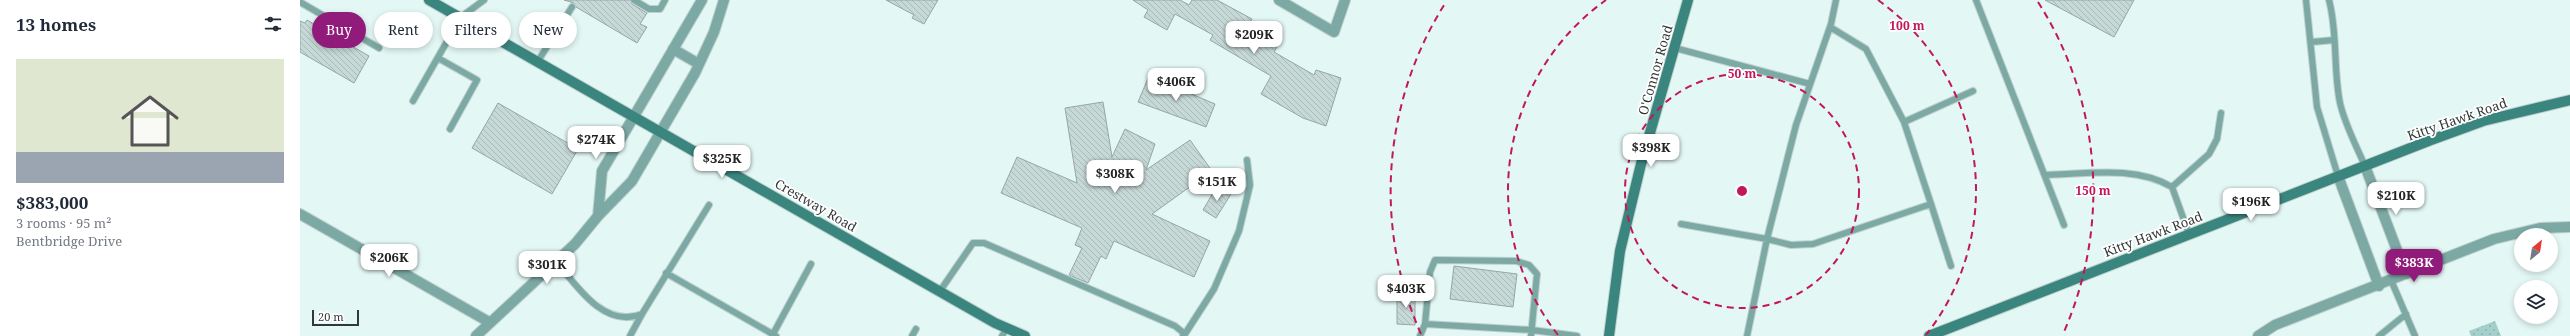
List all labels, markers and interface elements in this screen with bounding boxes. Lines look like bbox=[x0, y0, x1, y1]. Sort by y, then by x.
chip: Buy bbox=[312, 12, 366, 48]
chip: Rent bbox=[374, 12, 433, 48]
chip: Filters bbox=[441, 12, 511, 48]
chip: New bbox=[519, 12, 577, 48]
text: 13 homes bbox=[16, 13, 96, 36]
icon: filters bbox=[262, 13, 284, 35]
text: 100 m bbox=[1889, 17, 1925, 34]
pin: $209K bbox=[1226, 21, 1282, 55]
street label: O'Connor Road bbox=[1634, 23, 1676, 117]
text: $209K bbox=[1235, 25, 1273, 43]
text: 50 m bbox=[1728, 65, 1756, 82]
pin: $406K bbox=[1148, 68, 1204, 102]
text: $406K bbox=[1157, 72, 1195, 90]
icon: home bbox=[114, 85, 186, 157]
street label: Kitty Hawk Road bbox=[2405, 94, 2509, 144]
pin: $274K bbox=[568, 126, 624, 160]
text: $274K bbox=[577, 130, 615, 148]
pin: $398K bbox=[1623, 134, 1679, 168]
text: $398K bbox=[1632, 138, 1670, 156]
pin: $325K bbox=[694, 145, 750, 179]
text: $325K bbox=[703, 149, 741, 167]
pin: $308K bbox=[1087, 160, 1143, 194]
text: $308K bbox=[1096, 164, 1134, 182]
pin: $151K bbox=[1189, 168, 1245, 202]
text: $151K bbox=[1198, 172, 1236, 190]
street label: Crestway Road bbox=[772, 174, 860, 236]
text: 150 m bbox=[2075, 182, 2111, 199]
pin: $210K bbox=[2368, 182, 2424, 216]
centre of rings bbox=[1735, 184, 1749, 198]
text: $210K bbox=[2377, 186, 2415, 204]
pin: $196K bbox=[2223, 188, 2279, 222]
text: $383,000 bbox=[16, 191, 88, 214]
text: $196K bbox=[2232, 192, 2270, 210]
street label: Kitty Hawk Road bbox=[2101, 207, 2205, 261]
text: 3 rooms · 95 m² bbox=[16, 214, 111, 232]
north arrow bbox=[2514, 228, 2558, 272]
map controls bbox=[2514, 228, 2558, 324]
text: Bentbridge Drive bbox=[16, 232, 122, 250]
pin: $206K bbox=[361, 244, 417, 278]
text: $206K bbox=[370, 248, 408, 266]
pin: $383K bbox=[2386, 249, 2442, 283]
pin: $301K bbox=[519, 251, 575, 285]
text: $383K bbox=[2395, 253, 2433, 271]
text: $301K bbox=[528, 255, 566, 273]
pin: $403K bbox=[1378, 275, 1434, 309]
text: $403K bbox=[1387, 279, 1425, 297]
button: layers bbox=[2514, 280, 2558, 324]
scale bar bbox=[312, 308, 359, 327]
text: 20 m bbox=[318, 309, 344, 324]

